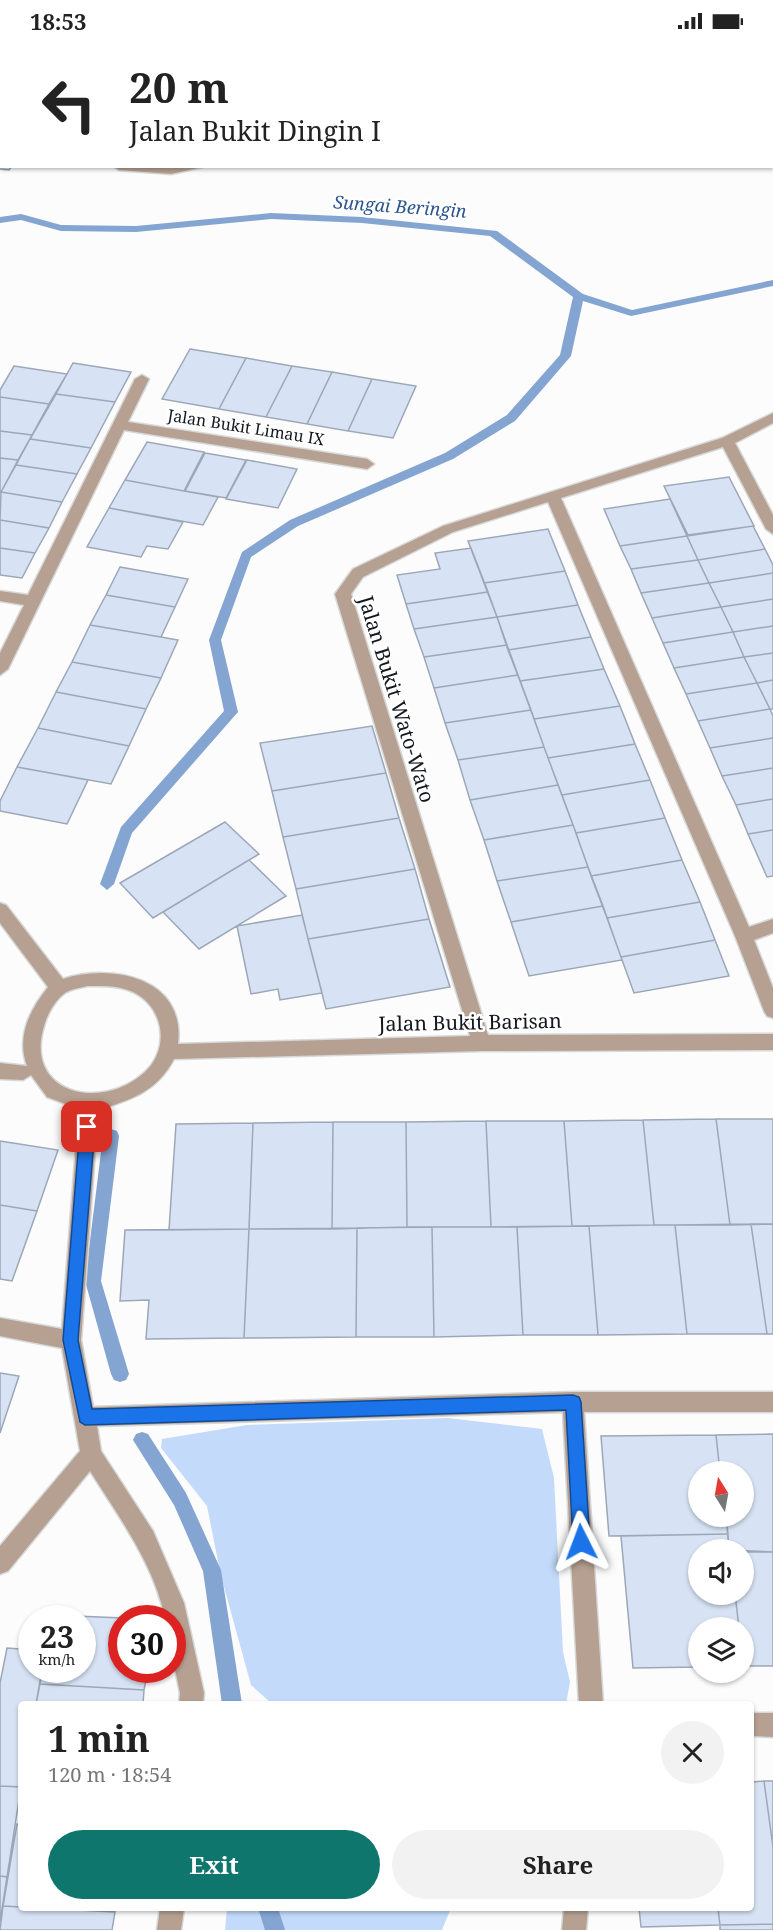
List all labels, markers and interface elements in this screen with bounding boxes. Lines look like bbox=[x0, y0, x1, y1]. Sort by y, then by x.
text: 18:53 bbox=[30, 6, 86, 36]
text: 20 m bbox=[129, 58, 229, 115]
icon: left bbox=[30, 66, 108, 144]
text: Jalan Bukit Dingin I bbox=[129, 112, 381, 149]
water label: Sungai Beringin bbox=[333, 189, 468, 223]
street label: Jalan Bukit Limau IX bbox=[165, 404, 326, 450]
street label: Jalan Bukit Wato-Wato bbox=[352, 591, 441, 806]
street label: Jalan Bukit Barisan bbox=[377, 1007, 562, 1037]
pin bbox=[61, 1101, 112, 1152]
icon: arrive bbox=[70, 1110, 103, 1143]
north arrow bbox=[688, 1461, 754, 1527]
map controls bbox=[688, 1461, 754, 1683]
position arrow bbox=[549, 1510, 613, 1574]
button: sound bbox=[688, 1539, 754, 1605]
speed limit sign: 30 bbox=[108, 1605, 186, 1683]
text: 23 bbox=[40, 1616, 74, 1657]
button: layers bbox=[688, 1617, 754, 1683]
text: km/h bbox=[39, 1649, 75, 1669]
text: 1 min bbox=[48, 1714, 150, 1763]
button: close bbox=[661, 1721, 724, 1784]
text: 120 m · 18:54 bbox=[48, 1761, 171, 1788]
button: Exit bbox=[48, 1830, 380, 1899]
button: Share bbox=[392, 1830, 724, 1899]

